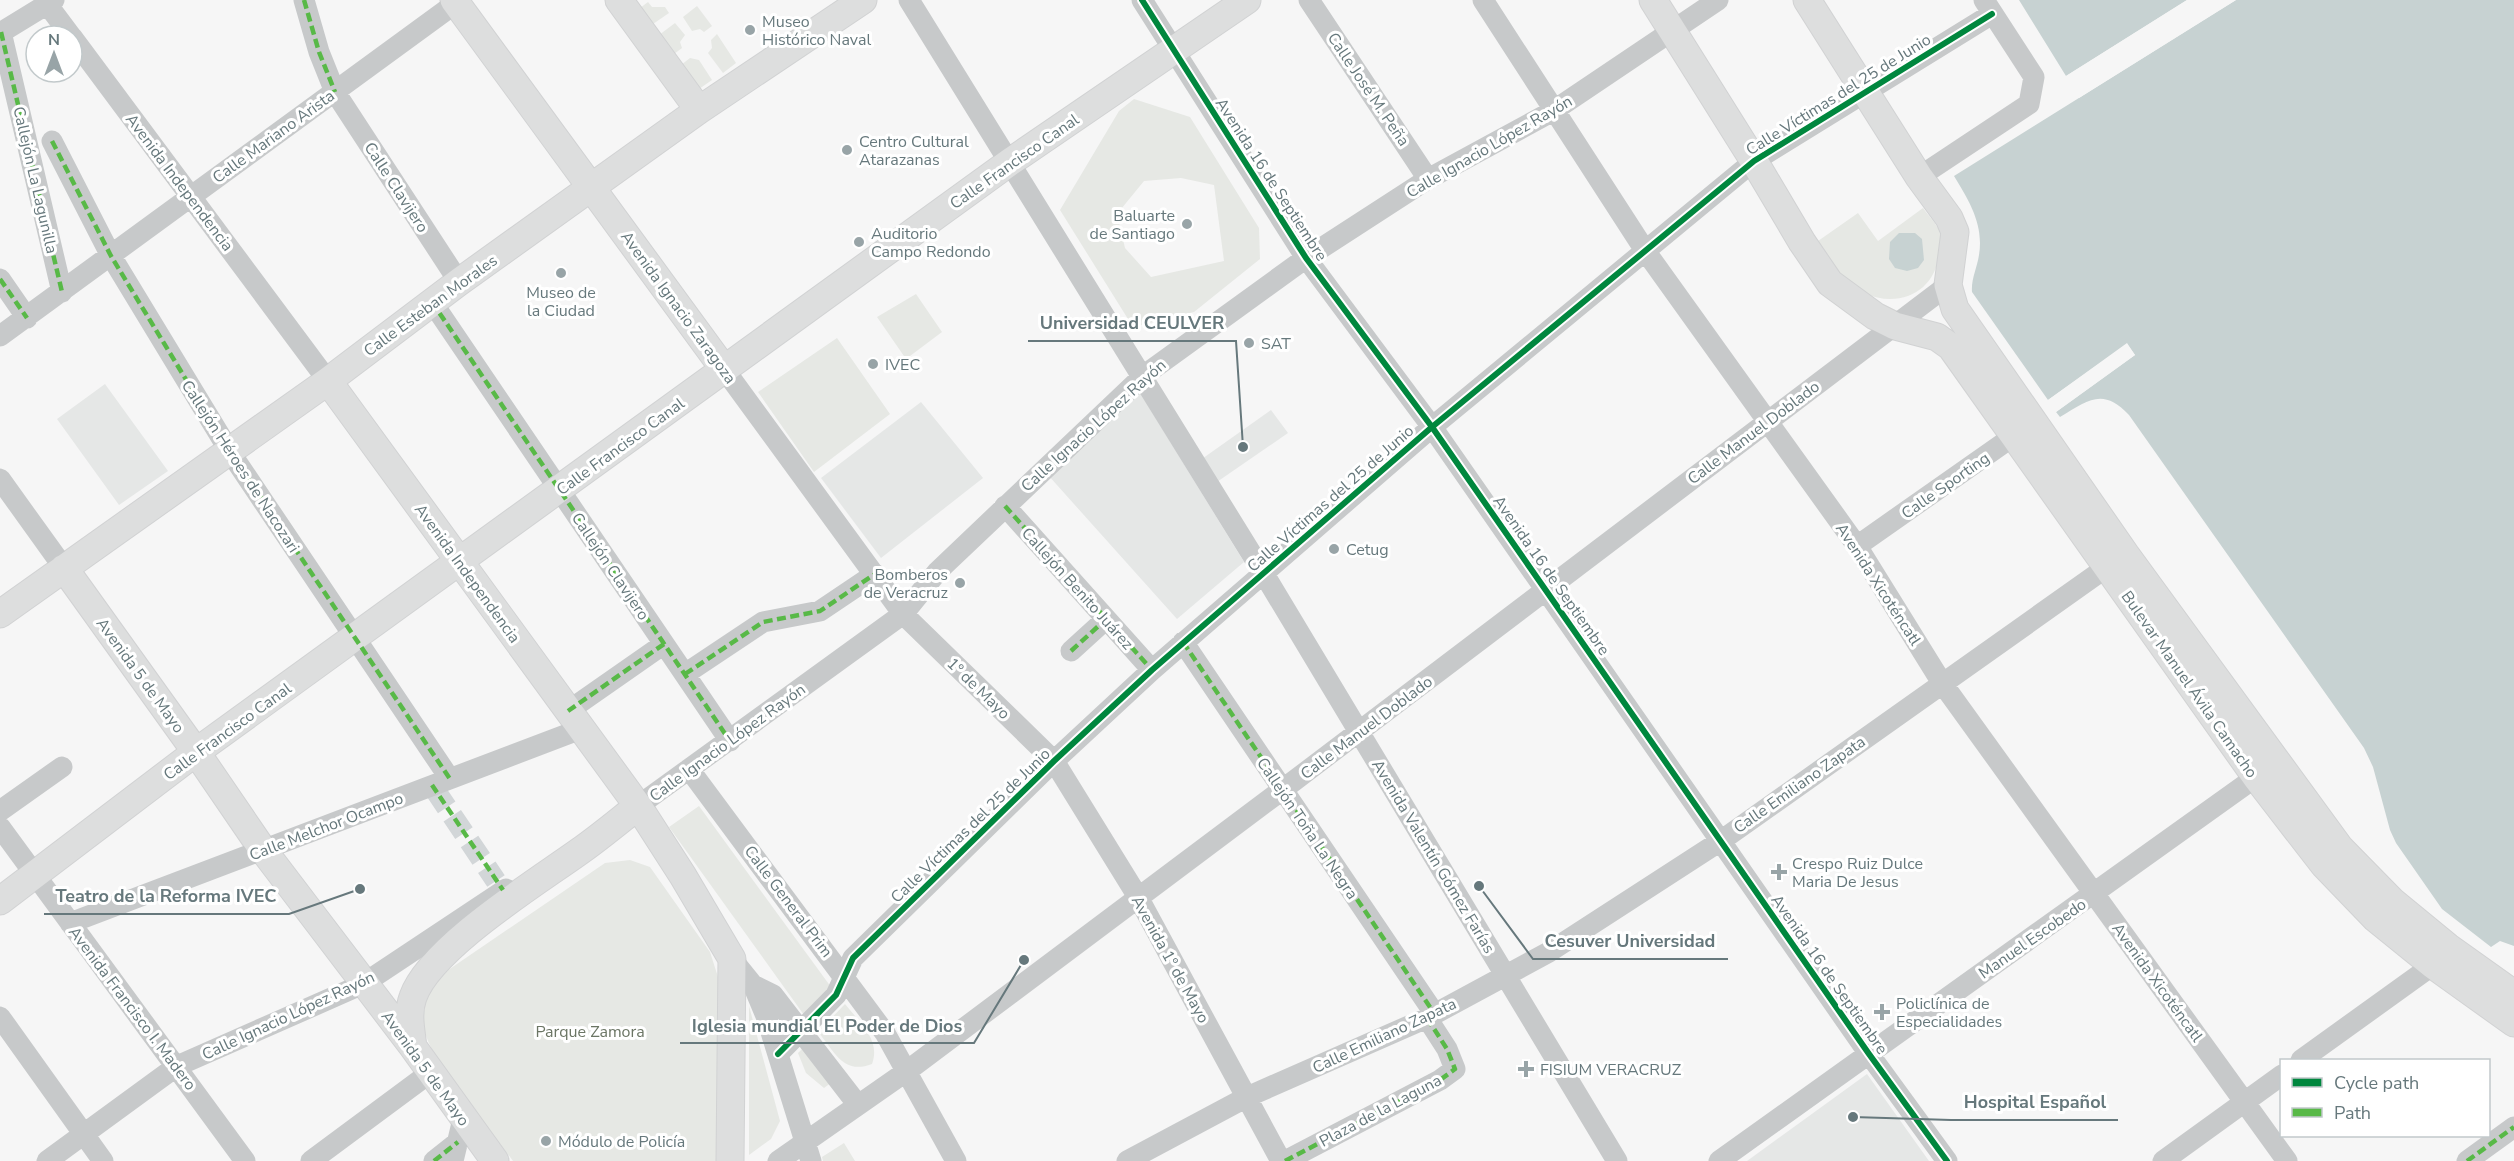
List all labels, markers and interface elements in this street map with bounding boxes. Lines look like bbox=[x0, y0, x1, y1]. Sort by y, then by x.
place label: Museo Histórico Naval bbox=[762, 11, 871, 51]
marker: Museo Histórico Naval bbox=[743, 23, 757, 37]
north arrow bbox=[24, 24, 84, 84]
street label: Calle José M. Peña bbox=[1322, 28, 1414, 151]
text: N bbox=[48, 29, 60, 51]
street label: Calle Víctimas del 25 de Junio bbox=[1742, 29, 1935, 161]
street label: Calle Mariano Arista bbox=[208, 85, 339, 189]
street label: Calle Ignacio López Rayón bbox=[1403, 90, 1576, 203]
street label: Avenida 16 de Septiembre bbox=[1210, 94, 1332, 265]
street label: Callejón La Lagunilla bbox=[7, 105, 63, 256]
street label: Avenida Independencia bbox=[120, 109, 238, 256]
street label: Calle Francisco Canal bbox=[946, 109, 1084, 215]
place label: Centro Cultural Atarazanas bbox=[859, 131, 969, 171]
street label: Calle Clavijero bbox=[359, 138, 434, 237]
marker: Centro Cultural Atarazanas bbox=[840, 143, 854, 157]
place label: Baluarte de Santiago bbox=[1090, 205, 1175, 245]
marker: Baluarte de Santiago bbox=[1180, 217, 1194, 231]
place label: Auditorio Campo Redondo bbox=[871, 223, 991, 263]
street label: Avenida Ignacio Zaragoza bbox=[615, 227, 741, 388]
marker: Auditorio Campo Redondo bbox=[852, 235, 866, 249]
street label: Calle Esteban Morales bbox=[359, 250, 502, 362]
marker: Museo de la Ciudad bbox=[554, 266, 568, 280]
place label: Museo de la Ciudad bbox=[526, 282, 596, 322]
callout: Universidad CEULVER bbox=[1028, 305, 1236, 341]
text: Universidad CEULVER bbox=[1040, 311, 1225, 335]
place label: SAT bbox=[1261, 333, 1291, 355]
marker: SAT bbox=[1242, 336, 1256, 350]
place label: IVEC bbox=[885, 354, 920, 376]
street label: Calle Ignacio López Rayón bbox=[1016, 355, 1171, 497]
marker: IVEC bbox=[866, 357, 880, 371]
street label: Callejón Héroes de Nacozari bbox=[176, 376, 304, 557]
street label: Calle Manuel Doblado bbox=[1683, 376, 1824, 490]
street label: Calle Francisco Canal bbox=[552, 393, 689, 501]
street label: Calle Víctimas del 25 de Junio bbox=[1243, 420, 1419, 577]
street label: Calle Sporting bbox=[1897, 447, 1994, 524]
street label: Avenida 16 de Septiembre bbox=[1488, 491, 1615, 660]
street label: Avenida Independencia bbox=[409, 500, 525, 648]
street label: Callejón Clavijero bbox=[566, 508, 654, 625]
street label: Avenida Xicoténcatl bbox=[1830, 519, 1926, 650]
street label: Callejón Benito Juárez bbox=[1016, 523, 1138, 655]
place label: Cetug bbox=[1346, 539, 1389, 561]
marker: Cetug bbox=[1327, 542, 1341, 556]
place label: Bomberos de Veracruz bbox=[864, 564, 948, 604]
marker: Bomberos de Veracruz bbox=[953, 576, 967, 590]
street label: Bulevar Manuel Ávila Camacho bbox=[2116, 587, 2262, 783]
street label: Avenida 5 de Mayo bbox=[91, 614, 190, 738]
street label: 1º de Mayo bbox=[942, 653, 1015, 725]
street label: Calle Manuel Doblado bbox=[1296, 671, 1437, 785]
street label: Calle Francisco Canal bbox=[159, 678, 296, 786]
street label: Calle Ignacio López Rayón bbox=[645, 679, 810, 807]
street label: Calle Emiliano Zapata bbox=[1729, 731, 1870, 839]
street label: Calle Víctimas del 25 de Junio bbox=[886, 743, 1055, 908]
street label: Callejón Toña La Negra bbox=[1251, 753, 1363, 904]
street label: Avenida Valentín Gómez Farías bbox=[1366, 755, 1500, 958]
street label: Calle Melchor Ocampo bbox=[246, 787, 407, 866]
street label: Calle General Prim bbox=[739, 841, 838, 962]
place label: Crespo Ruiz Dulce Maria De Jesus bbox=[1792, 853, 1923, 893]
marker: Crespo Ruiz Dulce Maria De Jesus bbox=[1770, 863, 1788, 881]
callout: Teatro de la Reforma IVEC bbox=[44, 878, 289, 914]
text: Teatro de la Reforma IVEC bbox=[55, 884, 277, 908]
street label: Avenida 16 de Septiembre bbox=[1766, 890, 1893, 1059]
street label: Avenida 1º de Mayo bbox=[1126, 892, 1214, 1027]
street label: Manuel Escobedo bbox=[1974, 893, 2091, 984]
street label: Avenida Xicoténcatl bbox=[2107, 919, 2208, 1047]
street label: Avenida Francisco I. Madero bbox=[63, 922, 201, 1095]
callout: Cesuver Universidad bbox=[1533, 923, 1728, 959]
text: Cesuver Universidad bbox=[1545, 929, 1715, 953]
street label: Calle Ignacio López Rayón bbox=[199, 966, 378, 1066]
street label: Calle Emiliano Zapata bbox=[1309, 993, 1460, 1079]
place label: Policlínica de Especialidades bbox=[1896, 993, 2002, 1033]
marker: Policlínica de Especialidades bbox=[1873, 1003, 1891, 1021]
street label: Avenida 5 de Mayo bbox=[376, 1007, 475, 1131]
callout: Iglesia mundial El Poder de Dios bbox=[680, 1007, 974, 1043]
text: Iglesia mundial El Poder de Dios bbox=[692, 1014, 962, 1038]
park label: Parque Zamora bbox=[535, 1021, 645, 1043]
place label: FISIUM VERACRUZ bbox=[1540, 1059, 1682, 1081]
legend bbox=[2280, 1059, 2490, 1137]
marker: FISIUM VERACRUZ bbox=[1517, 1060, 1535, 1078]
street label: Plaza de la Laguna bbox=[1315, 1069, 1446, 1152]
text: Cycle path bbox=[2334, 1071, 2419, 1095]
callout: Hospital Español bbox=[1951, 1084, 2118, 1120]
text: Hospital Español bbox=[1964, 1090, 2107, 1114]
text: Path bbox=[2334, 1101, 2371, 1125]
place label: Módulo de Policía bbox=[558, 1131, 685, 1153]
marker: Módulo de Policía bbox=[539, 1134, 553, 1148]

